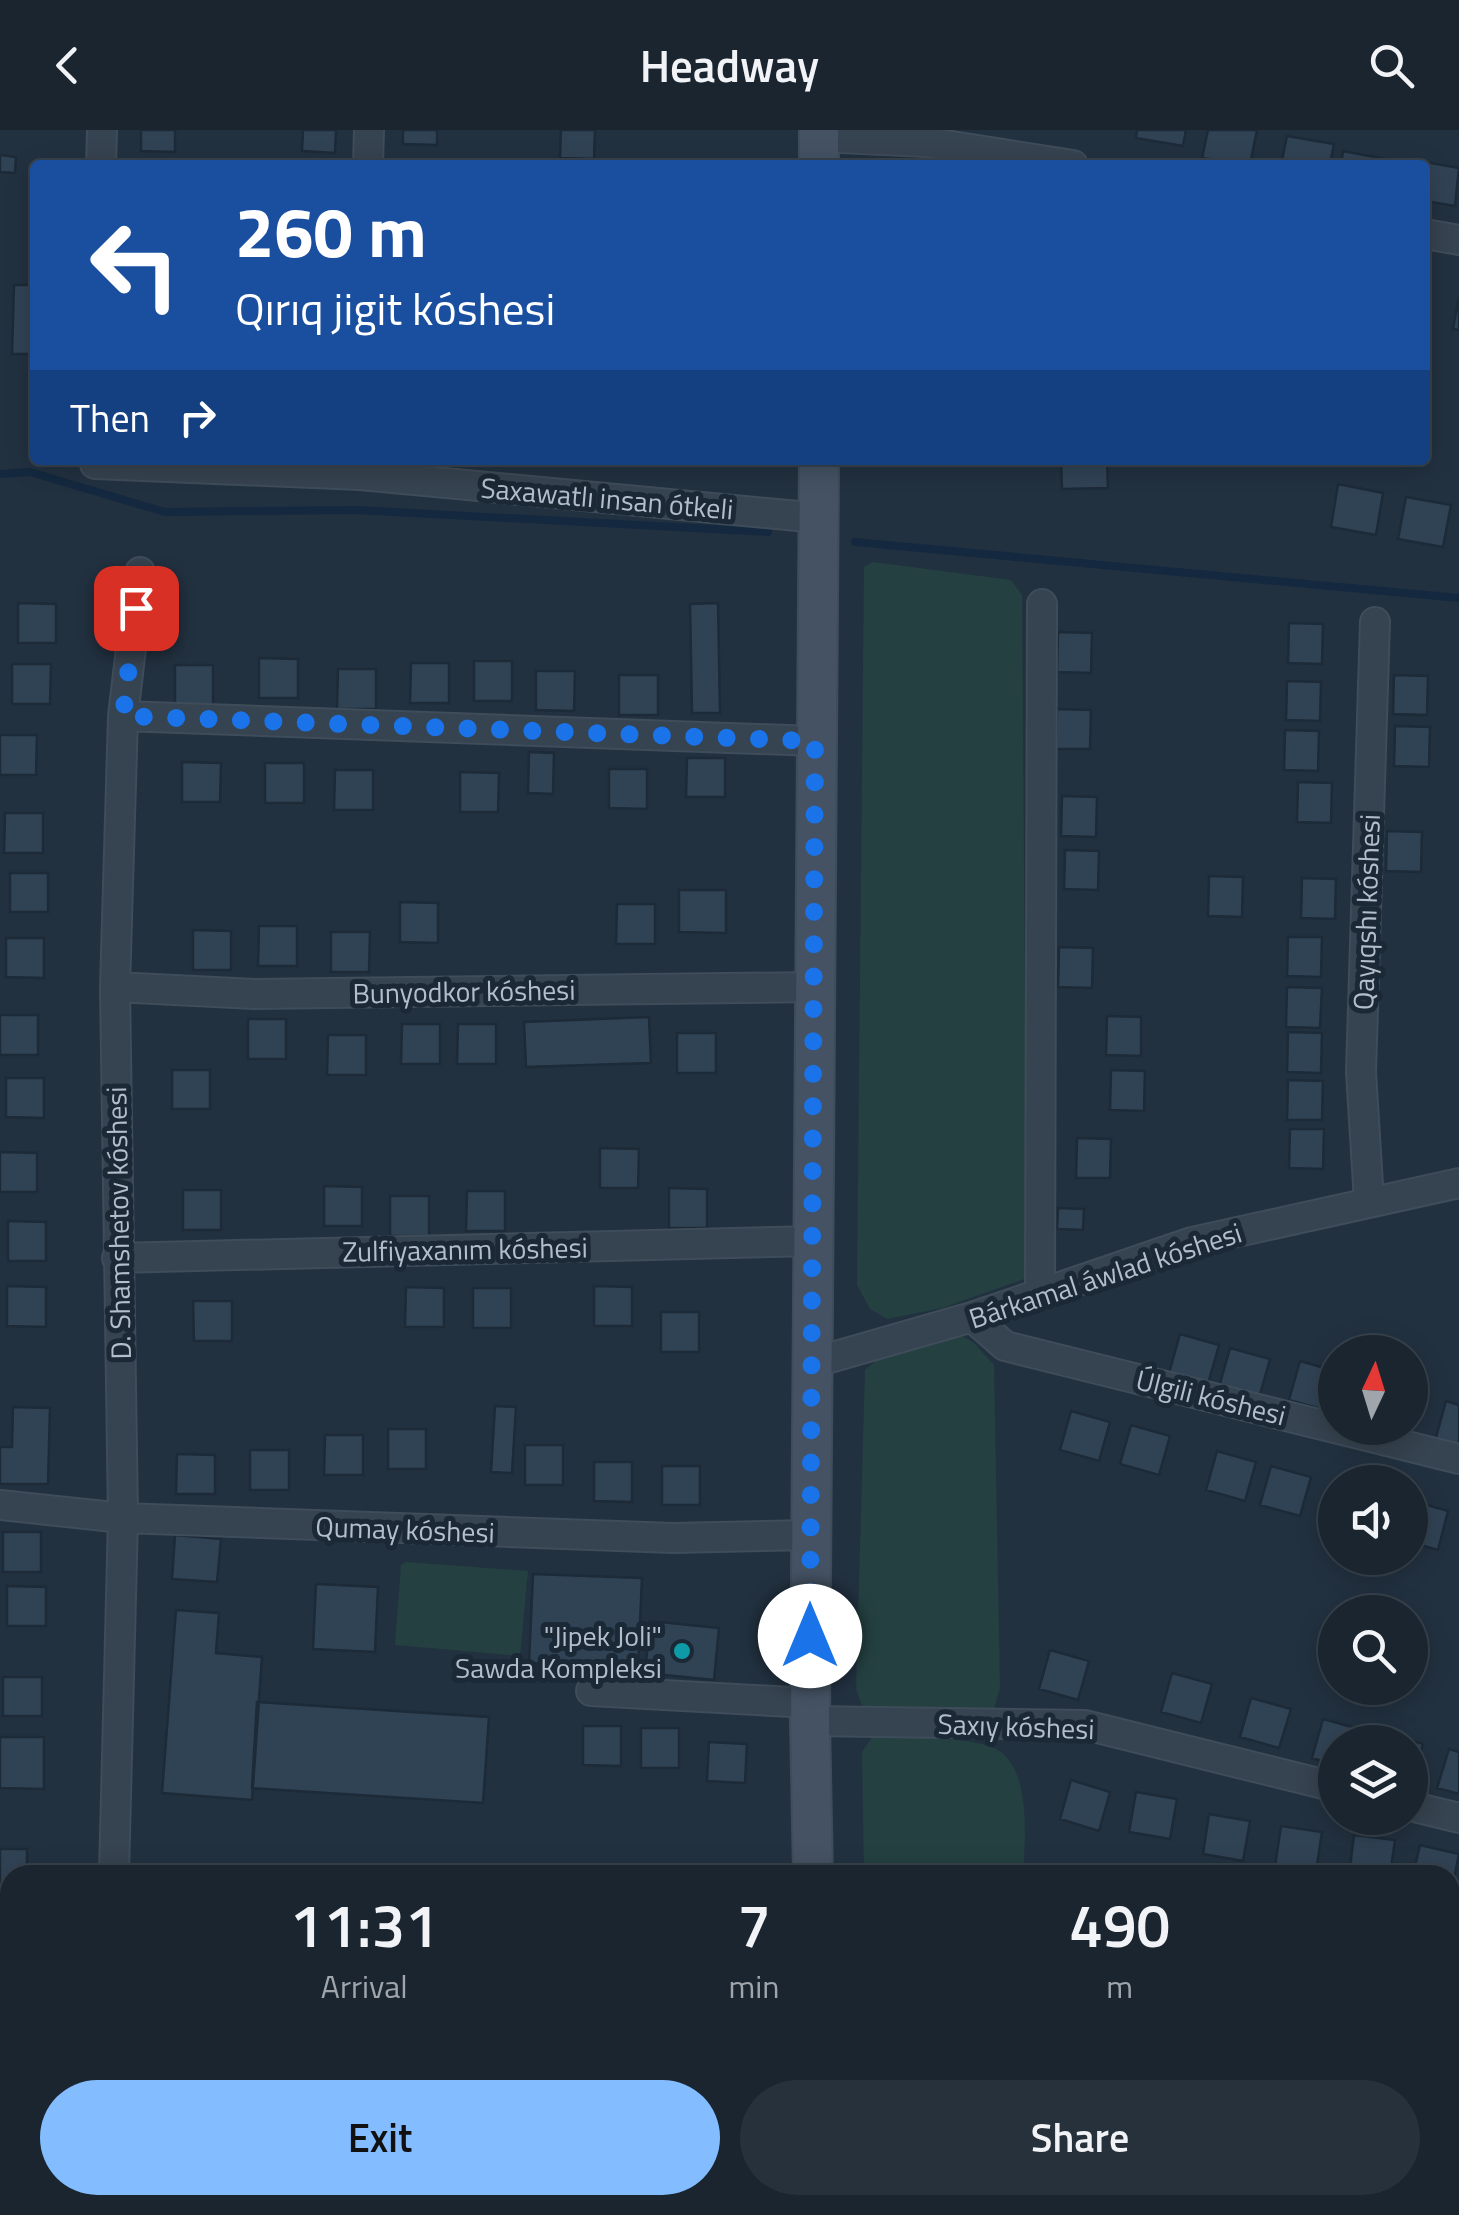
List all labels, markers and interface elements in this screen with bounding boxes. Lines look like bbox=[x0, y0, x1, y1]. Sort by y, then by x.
text: Headway bbox=[640, 31, 819, 99]
icon: back bbox=[40, 38, 95, 93]
icon: search bbox=[1364, 38, 1419, 93]
text: 260 m bbox=[235, 178, 427, 284]
icon: left bbox=[70, 200, 200, 330]
text: Qırıq jigit kóshesi bbox=[235, 274, 555, 342]
text: Then bbox=[70, 389, 150, 447]
icon: right bbox=[170, 390, 225, 445]
street label: Saxawatlı insan ótkeli bbox=[479, 466, 735, 530]
pin bbox=[94, 566, 179, 651]
icon: arrive bbox=[109, 581, 164, 636]
street label: Qayıqshı kóshesi bbox=[1341, 813, 1391, 1011]
street label: Bunyodkor kóshesi bbox=[352, 968, 576, 1014]
street label: D. Shamshetov kóshesi bbox=[94, 1086, 142, 1360]
street label: Bárkamal áwlad kóshesi bbox=[963, 1211, 1247, 1339]
street label: Zulfiyaxanım kóshesi bbox=[342, 1225, 588, 1273]
north arrow bbox=[1318, 1335, 1428, 1445]
map controls bbox=[1318, 1335, 1428, 1835]
street label: Úlgili kóshesi bbox=[1132, 1358, 1290, 1436]
button: sound bbox=[1318, 1465, 1428, 1575]
street label: Qumay kóshesi bbox=[315, 1504, 495, 1554]
position arrow bbox=[758, 1584, 862, 1688]
button: search bbox=[1318, 1595, 1428, 1705]
place label: "Jipek Joli" Sawda Kompleksi bbox=[455, 1614, 662, 1689]
marker: "Jipek Joli" Sawda Kompleksi bbox=[671, 1640, 693, 1662]
street label: Saxıy kóshesi bbox=[937, 1702, 1095, 1750]
button: layers bbox=[1318, 1725, 1428, 1835]
text: 11:31 bbox=[290, 1879, 439, 1970]
text: 7 bbox=[737, 1879, 771, 1970]
text: 490 bbox=[1069, 1879, 1170, 1970]
text: Arrival bbox=[321, 1962, 408, 2010]
text: min bbox=[728, 1962, 779, 2010]
text: m bbox=[1106, 1962, 1133, 2010]
button: Exit bbox=[40, 2080, 720, 2195]
button: Share bbox=[740, 2080, 1420, 2195]

